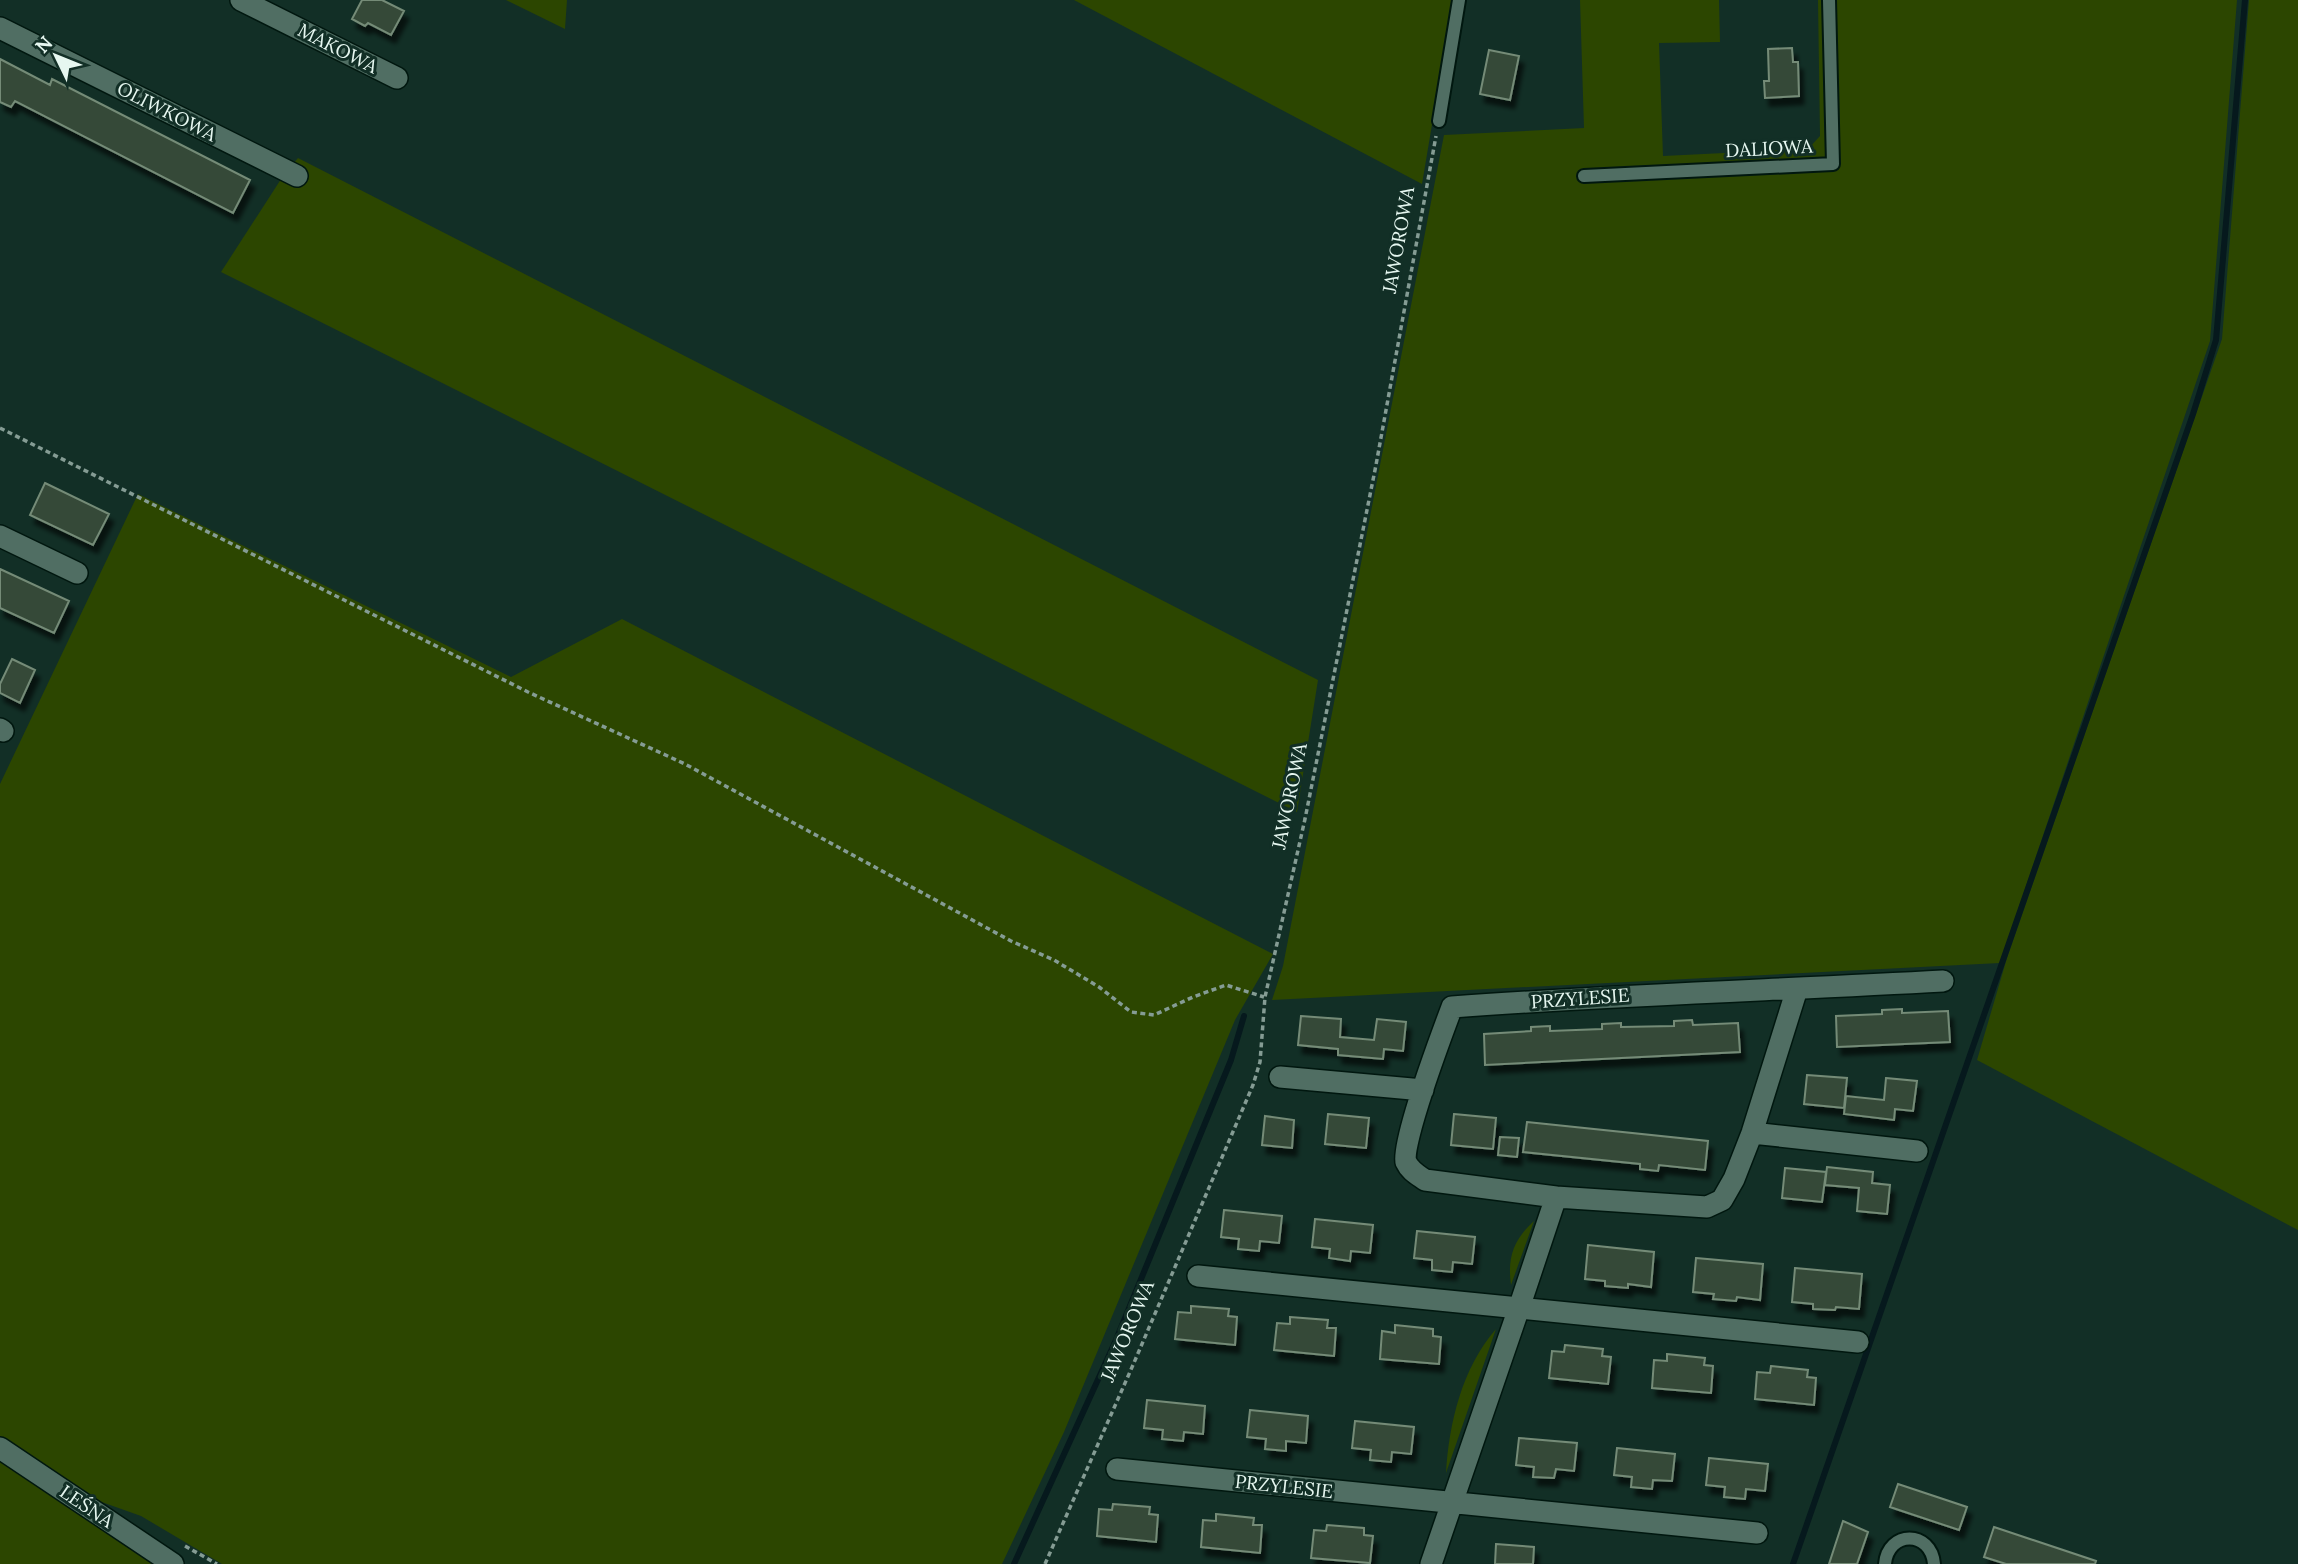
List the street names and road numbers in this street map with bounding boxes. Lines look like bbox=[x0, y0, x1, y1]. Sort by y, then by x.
street label: MAKOWA bbox=[294, 18, 383, 79]
street label: OLIWKOWA bbox=[113, 76, 222, 147]
street label: DALIOWA bbox=[1725, 134, 1815, 162]
street label: JAWOROWA bbox=[1377, 184, 1419, 296]
street label: JAWOROWA bbox=[1266, 740, 1312, 852]
street label: PRZYLESIE bbox=[1530, 983, 1630, 1013]
street label: JAWOROWA bbox=[1095, 1276, 1160, 1386]
street label: PRZYLESIE bbox=[1234, 1469, 1334, 1503]
street label: LEŚNA bbox=[55, 1479, 119, 1533]

